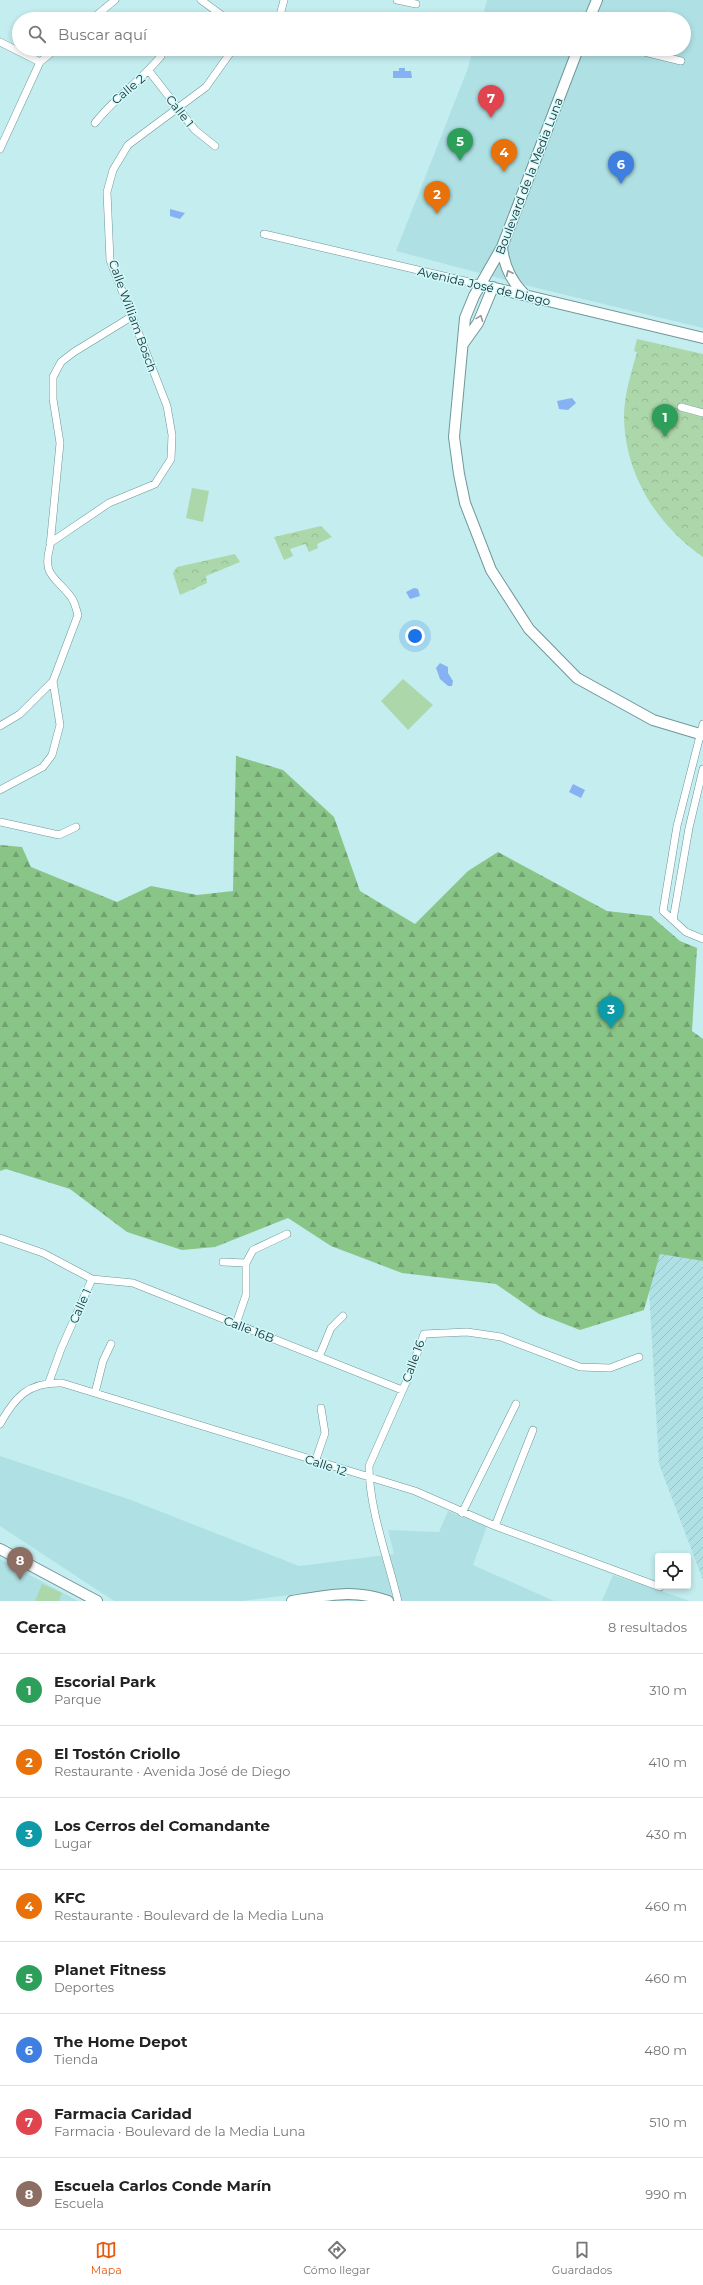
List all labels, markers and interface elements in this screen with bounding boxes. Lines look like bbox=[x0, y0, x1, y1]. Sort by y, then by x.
search box bbox=[12, 12, 691, 56]
icon: search bbox=[26, 23, 48, 45]
text: Buscar aquí bbox=[58, 25, 147, 44]
street label: Calle 2 bbox=[108, 71, 148, 107]
pin: 7 bbox=[478, 85, 504, 118]
street label: Calle 1 bbox=[163, 92, 197, 130]
street label: Boulevard de la Media Luna bbox=[492, 95, 566, 257]
pin: 5 bbox=[447, 128, 473, 161]
pin: 4 bbox=[491, 139, 517, 172]
pin: 6 bbox=[608, 151, 634, 184]
pin: 2 bbox=[424, 181, 450, 214]
street label: Calle William Bosch bbox=[106, 258, 160, 374]
street label: Avenida José de Diego bbox=[416, 263, 552, 309]
one-way arrow bbox=[506, 269, 514, 277]
one-way arrow bbox=[475, 314, 483, 321]
pin: 1 bbox=[652, 404, 678, 437]
your location bbox=[405, 626, 425, 646]
pin: 3 bbox=[598, 996, 624, 1029]
street label: Calle 1 bbox=[66, 1286, 94, 1326]
street label: Calle 16B bbox=[222, 1312, 276, 1346]
street label: Calle 16 bbox=[398, 1338, 428, 1384]
street label: Calle 12 bbox=[303, 1451, 349, 1479]
pin: 8 bbox=[7, 1547, 33, 1580]
map controls bbox=[655, 1553, 691, 1589]
button: locate bbox=[655, 1553, 691, 1589]
text: Cerca bbox=[16, 1617, 66, 1637]
text: 8 resultados bbox=[608, 1619, 687, 1635]
text: Escorial Park bbox=[54, 1672, 156, 1691]
text: 1 bbox=[26, 1682, 32, 1698]
text: 310 m bbox=[649, 1682, 687, 1698]
text: Parque bbox=[54, 1691, 101, 1707]
text: El Tostón Criollo bbox=[54, 1744, 180, 1763]
text: 2 bbox=[25, 1754, 33, 1770]
text: 410 m bbox=[648, 1754, 687, 1770]
text: Restaurante · Avenida José de Diego bbox=[54, 1763, 290, 1779]
text: Los Cerros del Comandante bbox=[54, 1816, 270, 1835]
text: 3 bbox=[25, 1826, 33, 1842]
text: 430 m bbox=[645, 1826, 687, 1842]
text: Lugar bbox=[54, 1835, 92, 1851]
text: KFC bbox=[54, 1888, 85, 1907]
text: 4 bbox=[25, 1898, 33, 1914]
text: 460 m bbox=[645, 1898, 687, 1914]
text: Restaurante · Boulevard de la Media Luna bbox=[54, 1907, 324, 1923]
text: Planet Fitness bbox=[54, 1960, 166, 1979]
text: 5 bbox=[25, 1970, 33, 1986]
text: 460 m bbox=[645, 1970, 687, 1986]
text: Deportes bbox=[54, 1979, 114, 1995]
text: The Home Depot bbox=[54, 2032, 187, 2051]
text: 6 bbox=[25, 2042, 33, 2058]
text: 480 m bbox=[644, 2042, 687, 2058]
text: Tienda bbox=[54, 2051, 98, 2067]
text: Farmacia Caridad bbox=[54, 2104, 192, 2123]
text: 7 bbox=[25, 2114, 33, 2130]
text: 510 m bbox=[649, 2114, 687, 2130]
text: Farmacia · Boulevard de la Media Luna bbox=[54, 2123, 305, 2139]
text: Escuela Carlos Conde Marín bbox=[54, 2176, 271, 2195]
text: 8 bbox=[25, 2186, 33, 2202]
text: 990 m bbox=[645, 2186, 687, 2202]
text: Escuela bbox=[54, 2195, 104, 2211]
tab: Mapa bbox=[91, 2239, 122, 2277]
tab: Cómo llegar bbox=[303, 2239, 370, 2277]
tab: Guardados bbox=[552, 2239, 612, 2277]

